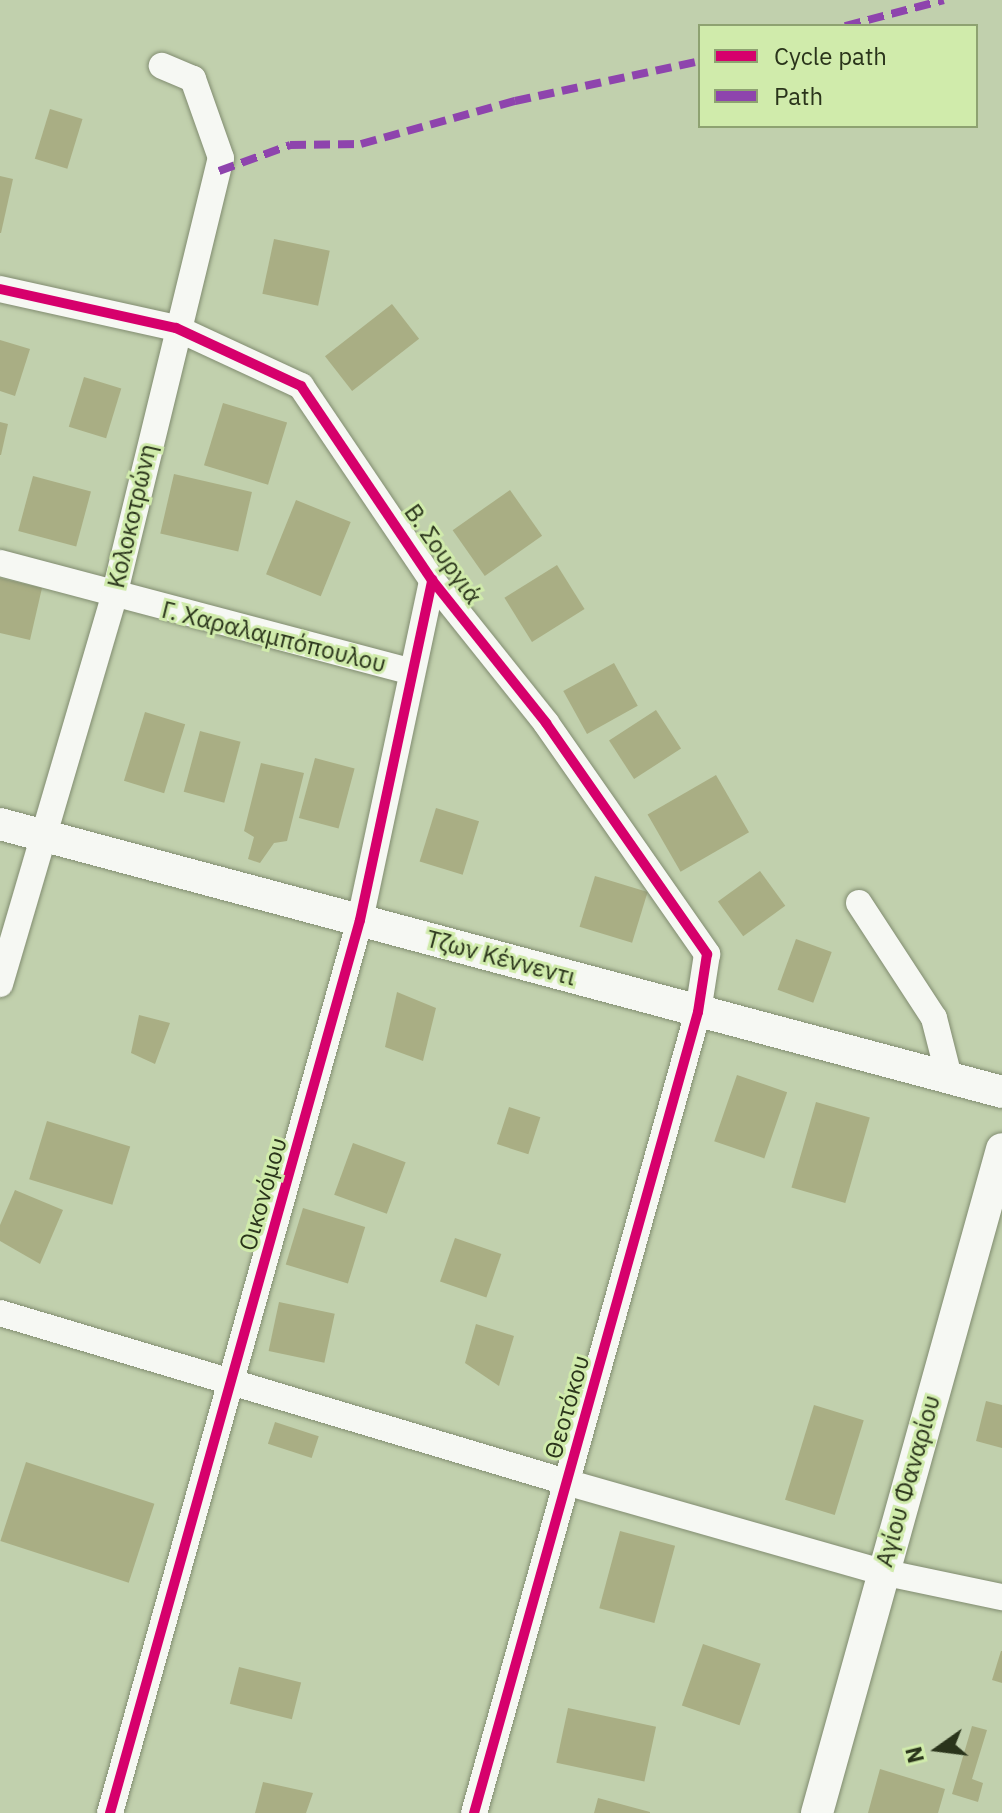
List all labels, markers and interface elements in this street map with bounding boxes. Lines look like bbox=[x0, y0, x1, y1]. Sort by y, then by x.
legend bbox=[698, 24, 978, 128]
text: Cycle path bbox=[774, 40, 887, 72]
text: Path bbox=[774, 80, 823, 112]
street label: Κολοκοτρώνη bbox=[101, 441, 163, 591]
street label: Β. Σουργιά bbox=[398, 499, 488, 609]
street label: Γ. Χαραλαμπόπουλου bbox=[159, 595, 389, 679]
street label: Τζων Κέννεντι bbox=[423, 924, 579, 992]
street label: Οικονόμου bbox=[233, 1134, 293, 1254]
street label: Θεοτόκου bbox=[538, 1352, 596, 1462]
street label: Αγίου Φαναρίου bbox=[870, 1392, 946, 1570]
north arrow bbox=[898, 1709, 978, 1789]
text: N bbox=[898, 1744, 930, 1766]

